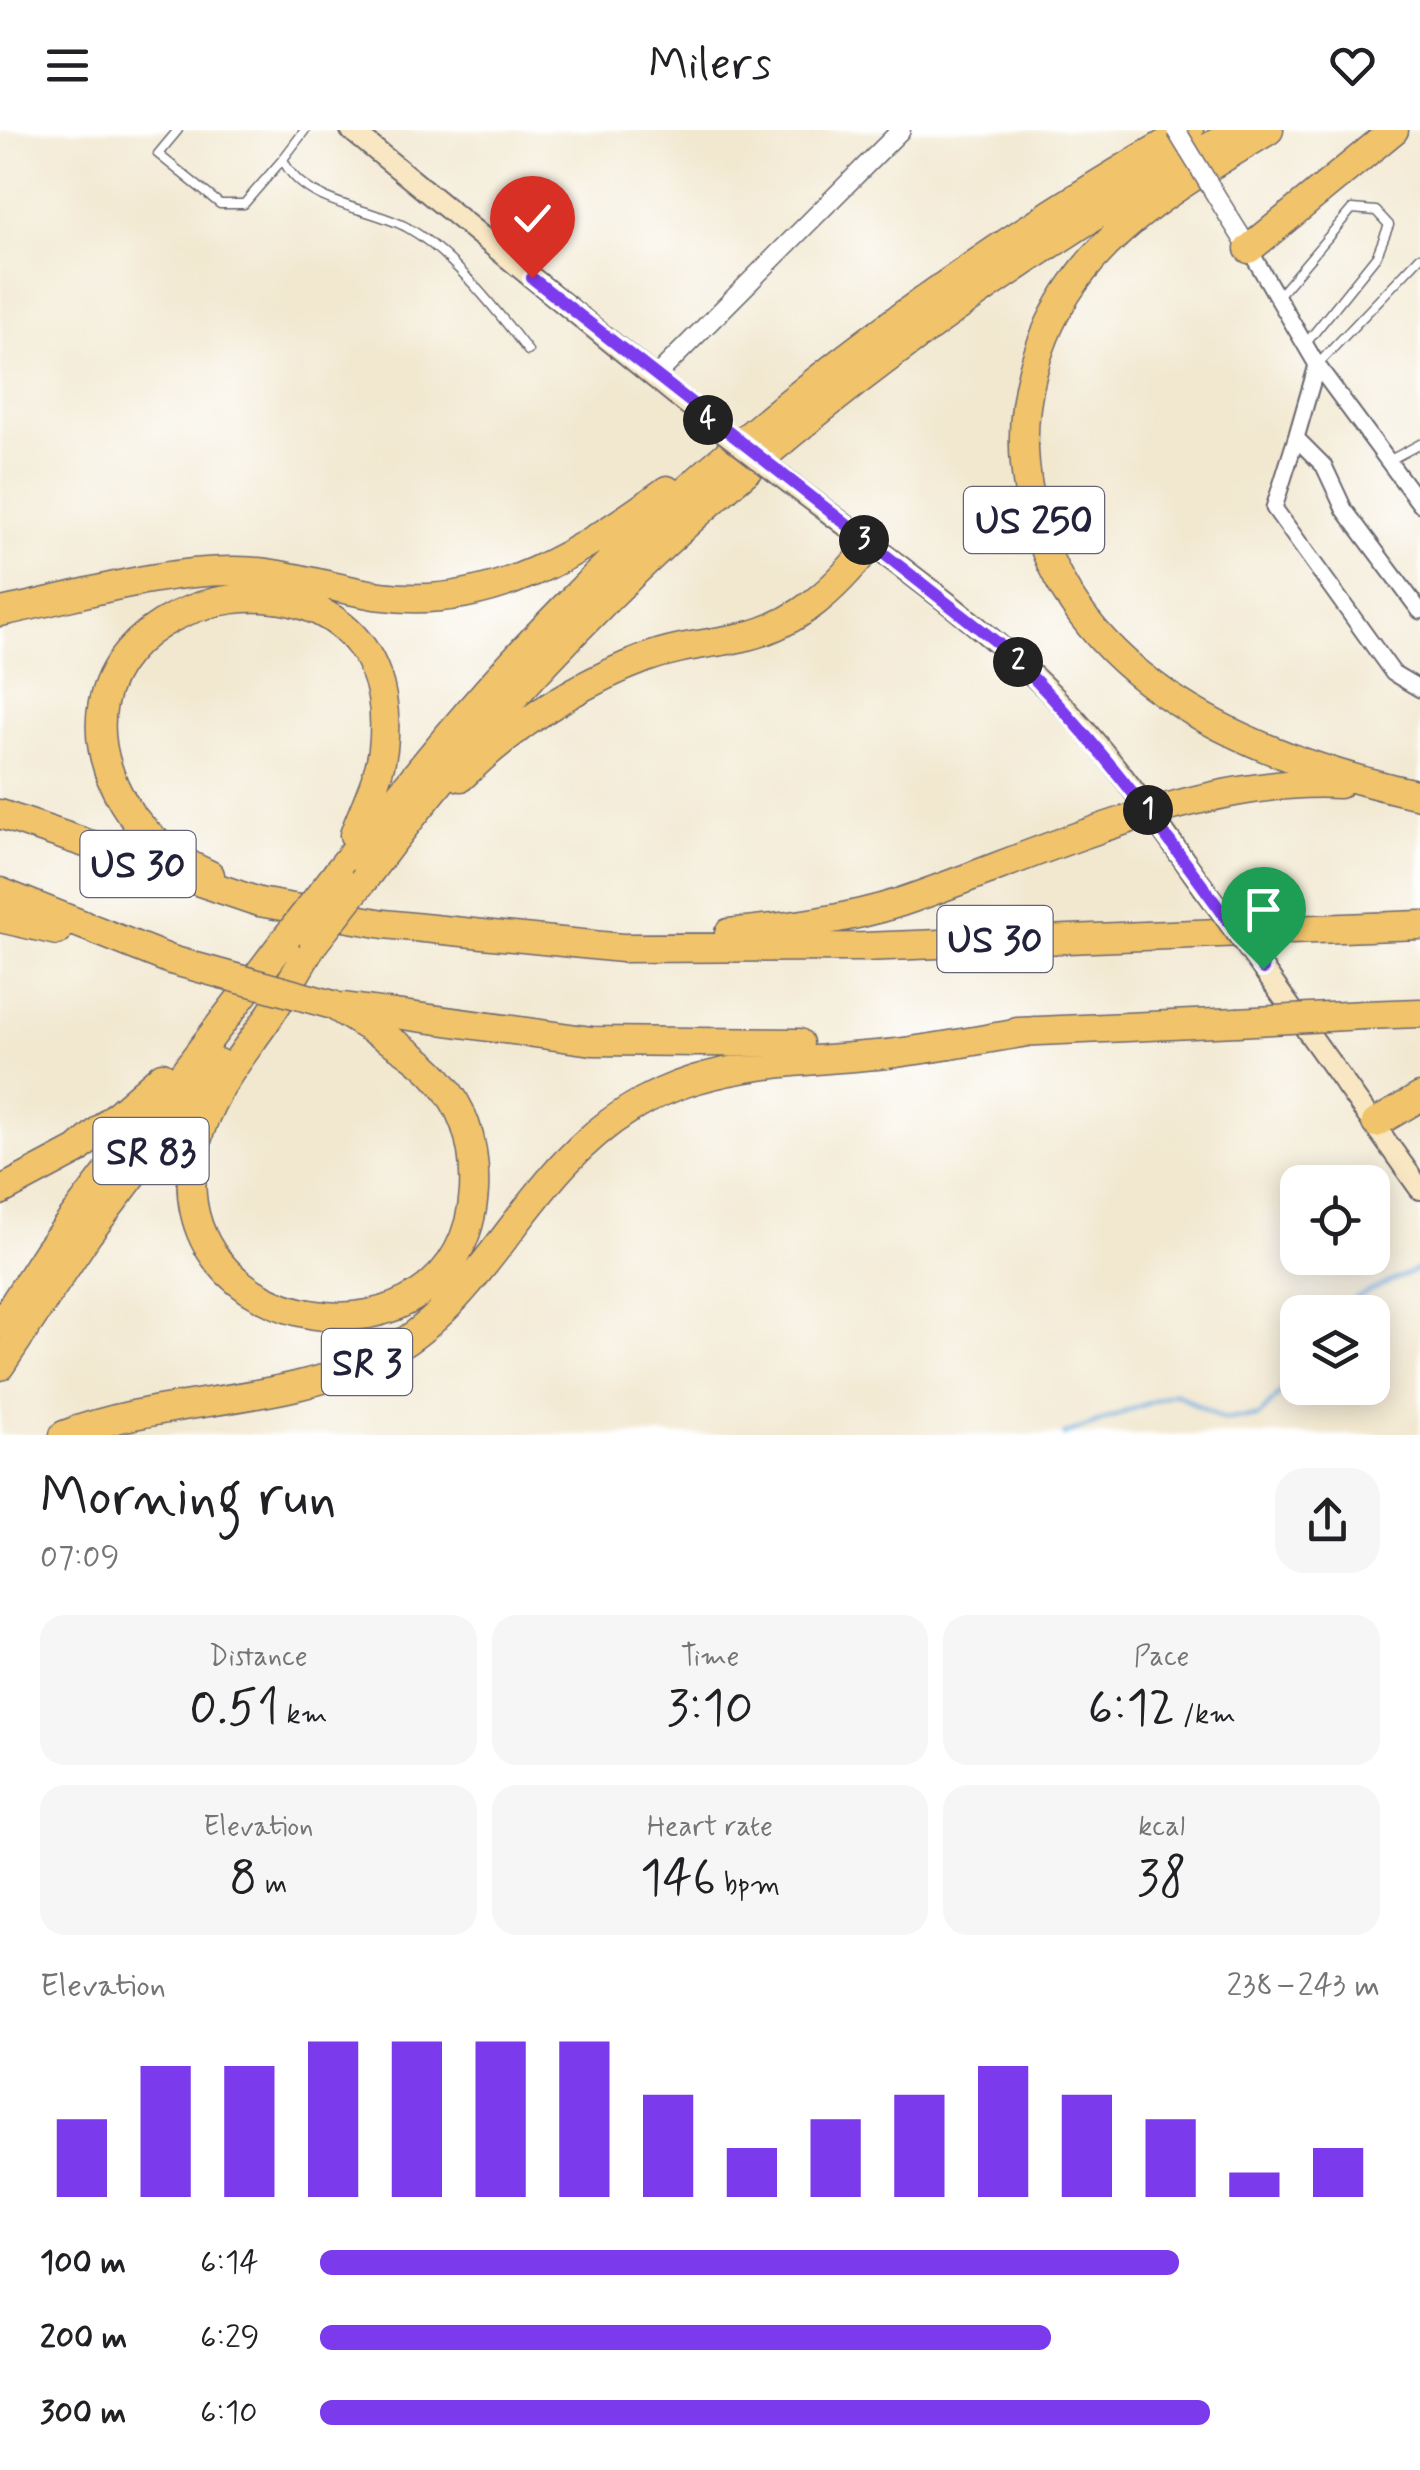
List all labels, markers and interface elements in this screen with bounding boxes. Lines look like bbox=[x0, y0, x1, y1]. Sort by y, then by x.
text: Milers bbox=[648, 36, 772, 95]
icon: menu bbox=[40, 38, 95, 93]
icon: heart bbox=[1325, 38, 1380, 93]
pin bbox=[490, 176, 575, 279]
icon: check bbox=[505, 191, 560, 246]
pin: 4 bbox=[683, 395, 733, 445]
text: 4 bbox=[700, 401, 716, 438]
road number: US 250 bbox=[964, 487, 1104, 553]
pin: 3 bbox=[839, 515, 889, 565]
text: 3 bbox=[858, 521, 870, 558]
pin: 2 bbox=[993, 637, 1043, 687]
text: 2 bbox=[1011, 643, 1025, 680]
pin: 1 bbox=[1123, 785, 1173, 835]
text: 1 bbox=[1142, 791, 1154, 828]
road number: US 30 bbox=[80, 831, 196, 897]
pin bbox=[1221, 867, 1306, 970]
icon: arrive bbox=[1236, 882, 1291, 937]
road number: US 30 bbox=[938, 906, 1052, 972]
road number: SR 83 bbox=[94, 1118, 208, 1184]
map controls bbox=[1280, 1165, 1390, 1405]
button: locate bbox=[1280, 1165, 1390, 1275]
button: layers bbox=[1280, 1295, 1390, 1405]
road number: SR 3 bbox=[322, 1329, 412, 1395]
text: Morning run bbox=[40, 1463, 337, 1535]
button: share bbox=[1275, 1468, 1380, 1573]
text: 07:09 bbox=[40, 1537, 120, 1579]
text: Distance bbox=[209, 1639, 308, 1676]
text: Time bbox=[681, 1639, 739, 1676]
text: Pace bbox=[1134, 1639, 1190, 1676]
text: 0.51 bbox=[189, 1676, 279, 1742]
text: 3:10 bbox=[667, 1676, 753, 1742]
text: 6:12 bbox=[1087, 1676, 1175, 1742]
text: km bbox=[279, 1697, 327, 1734]
text: /km bbox=[1175, 1697, 1236, 1734]
text: Elevation bbox=[203, 1809, 313, 1846]
text: Heart rate bbox=[647, 1809, 773, 1846]
text: kcal bbox=[1138, 1809, 1185, 1846]
text: 8 bbox=[229, 1846, 258, 1912]
text: 146 bbox=[640, 1846, 716, 1912]
text: 38 bbox=[1137, 1846, 1187, 1912]
text: m bbox=[258, 1867, 287, 1904]
text: bpm bbox=[716, 1867, 780, 1904]
text: Elevation bbox=[40, 1965, 166, 2007]
text: 238–243 m bbox=[1227, 1965, 1380, 2007]
text: 100 m bbox=[40, 2242, 126, 2284]
text: 6:14 bbox=[200, 2242, 259, 2284]
text: 200 m bbox=[40, 2317, 127, 2359]
text: 6:29 bbox=[200, 2317, 260, 2359]
text: 300 m bbox=[40, 2392, 126, 2434]
text: 6:10 bbox=[200, 2392, 258, 2434]

